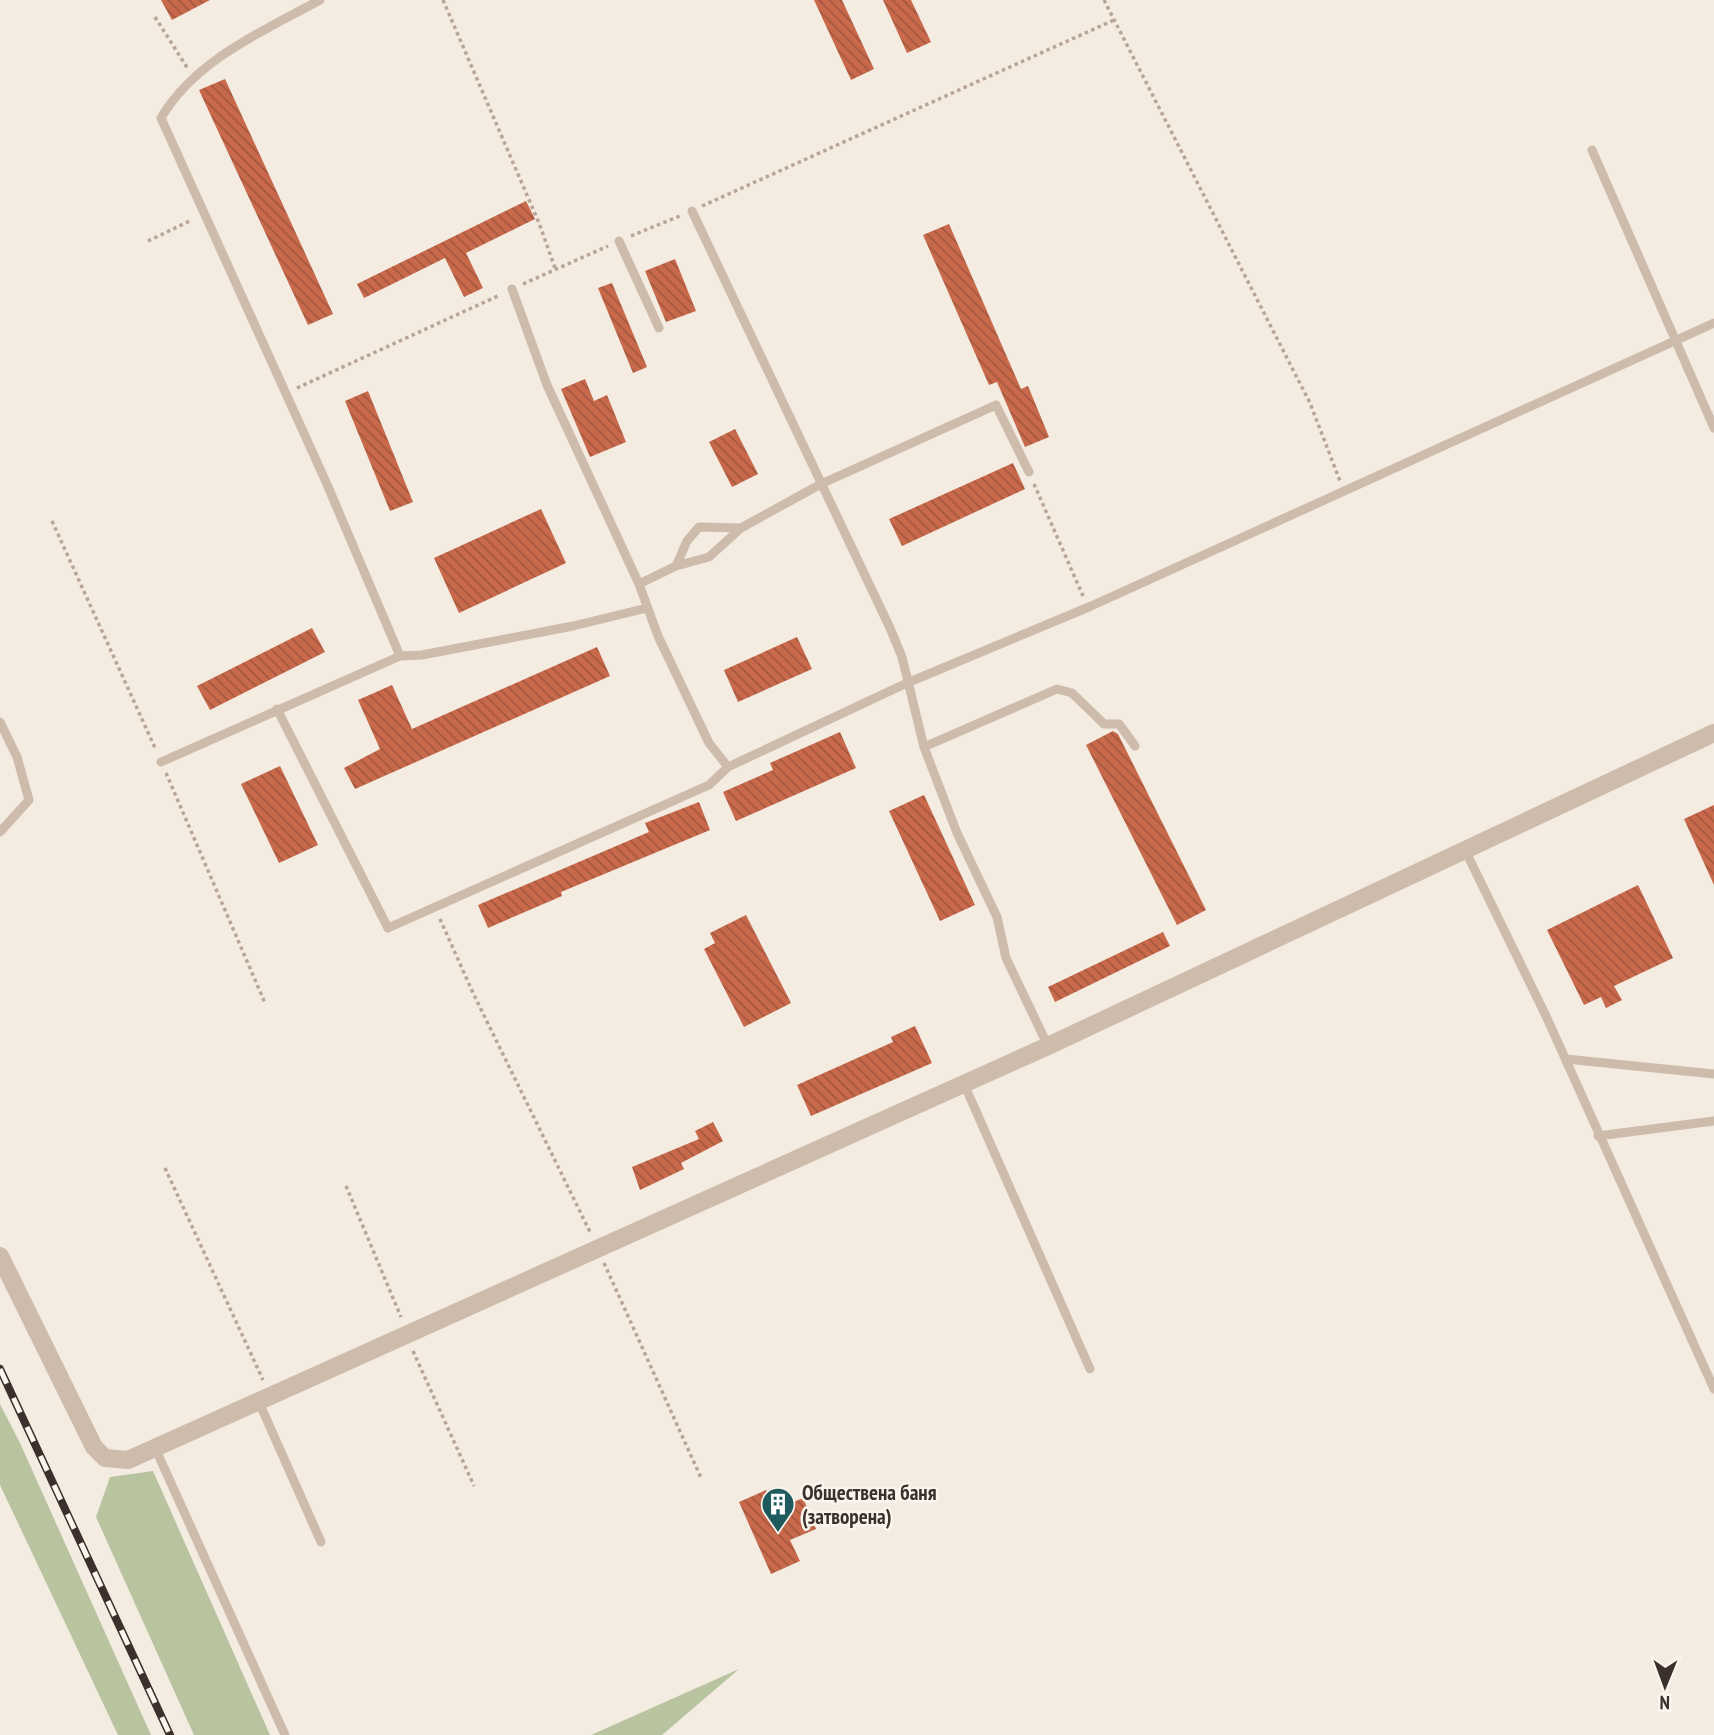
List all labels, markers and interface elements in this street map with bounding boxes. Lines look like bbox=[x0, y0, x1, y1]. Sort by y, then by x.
place label: Обществена баня (затворена) bbox=[802, 1479, 937, 1530]
building icon: Обществена баня (затворена) bbox=[759, 1485, 797, 1534]
north arrow bbox=[1630, 1651, 1700, 1721]
text: N bbox=[1659, 1691, 1670, 1715]

